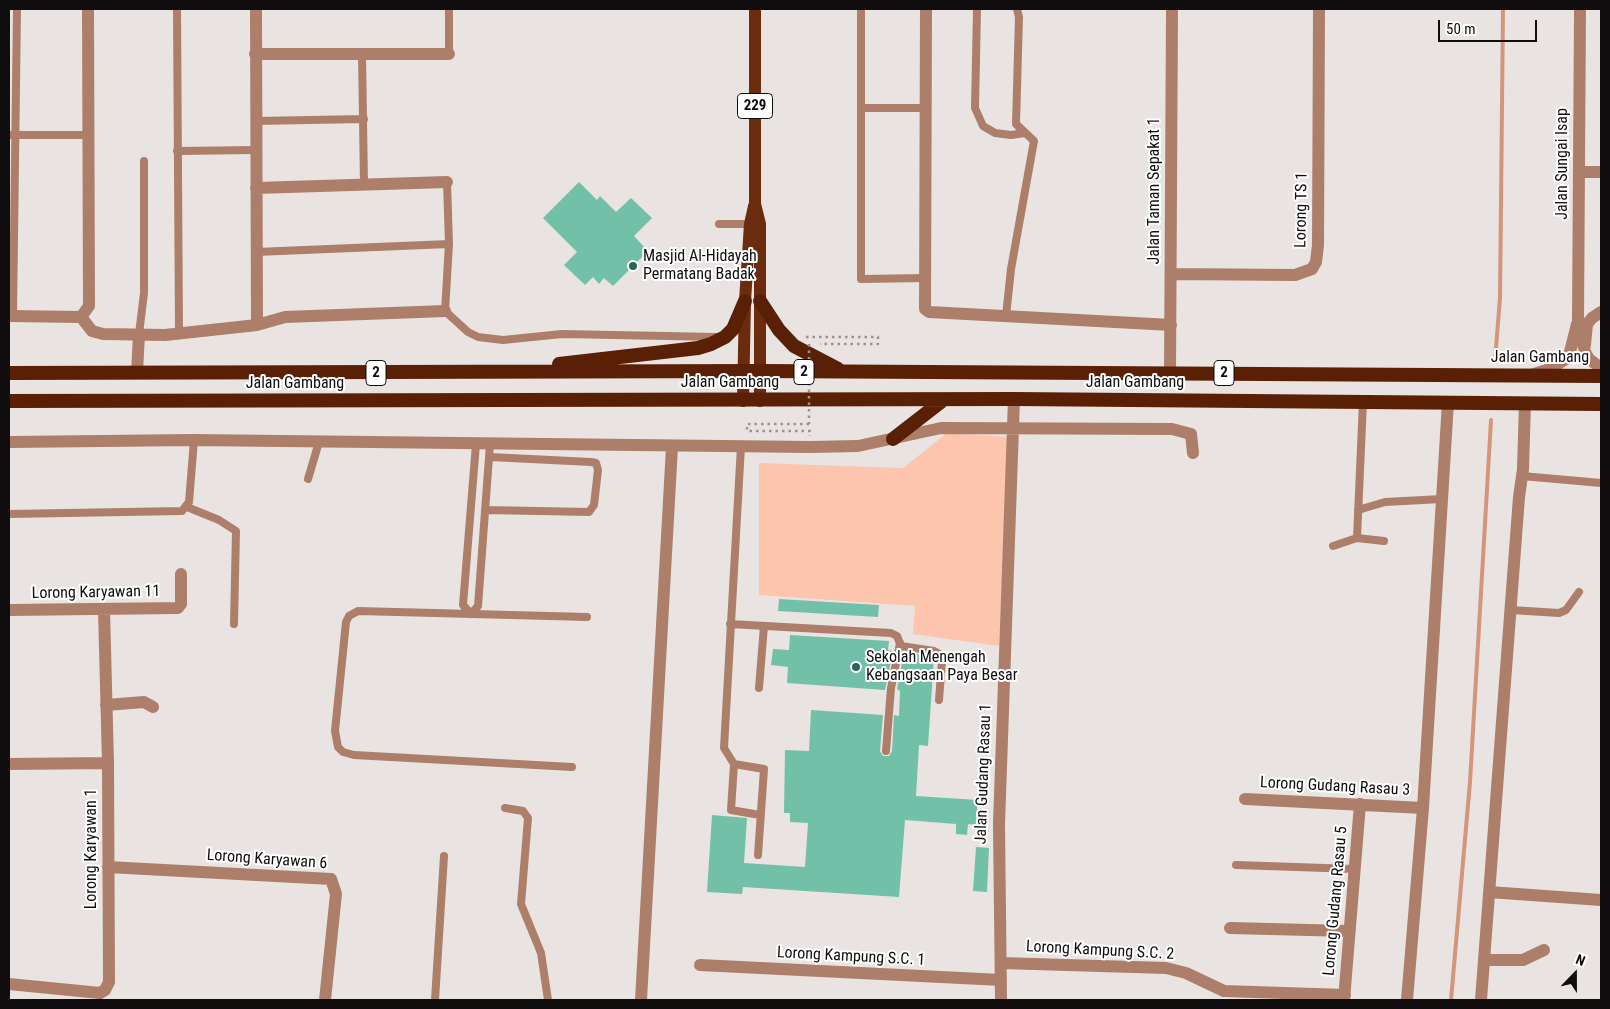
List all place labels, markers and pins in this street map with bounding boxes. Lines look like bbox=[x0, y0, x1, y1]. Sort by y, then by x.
place label: Masjid Al-Hidayah Permatang Badak bbox=[643, 247, 757, 285]
marker: Masjid Al-Hidayah Permatang Badak bbox=[627, 260, 639, 272]
place label: Sekolah Menengah Kebangsaan Paya Besar bbox=[866, 648, 1018, 686]
marker: Sekolah Menengah Kebangsaan Paya Besar bbox=[850, 661, 862, 673]

